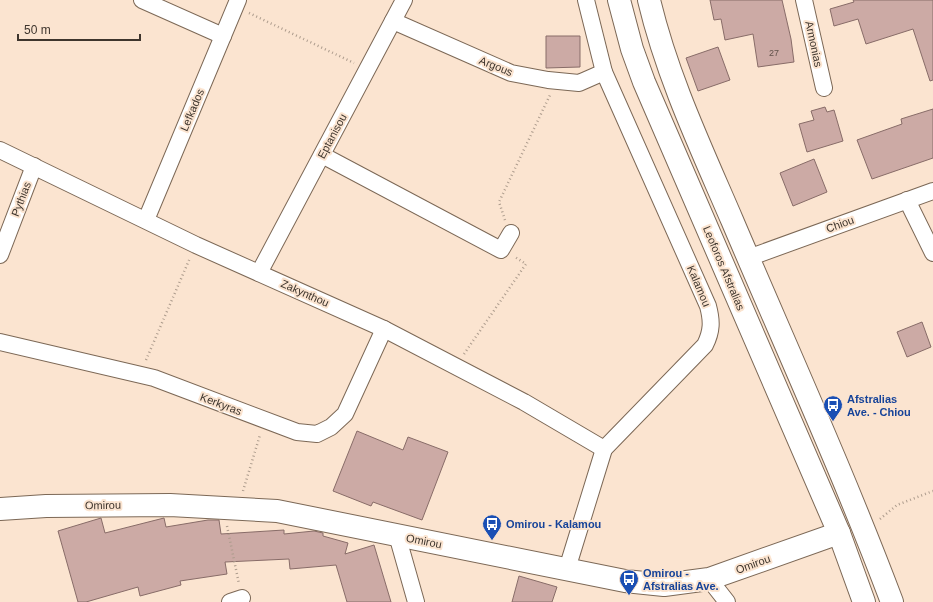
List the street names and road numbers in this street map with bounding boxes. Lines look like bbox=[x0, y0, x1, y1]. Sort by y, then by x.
street label: Armonias bbox=[803, 20, 825, 68]
street label: Argous bbox=[478, 54, 515, 78]
street label: Lefkados bbox=[178, 87, 206, 133]
street label: Eptanisou bbox=[315, 112, 349, 160]
street label: Pythias bbox=[9, 180, 33, 218]
street label: Chiou bbox=[824, 213, 856, 235]
street label: Leoforos Afstralias bbox=[701, 224, 747, 312]
street label: Kalamou bbox=[685, 264, 713, 308]
street label: Zakynthou bbox=[279, 277, 331, 309]
street label: Kerkyras bbox=[199, 391, 244, 418]
street label: Omirou bbox=[85, 499, 121, 511]
street label: Omirou bbox=[405, 532, 443, 550]
street label: Omirou bbox=[734, 552, 772, 576]

